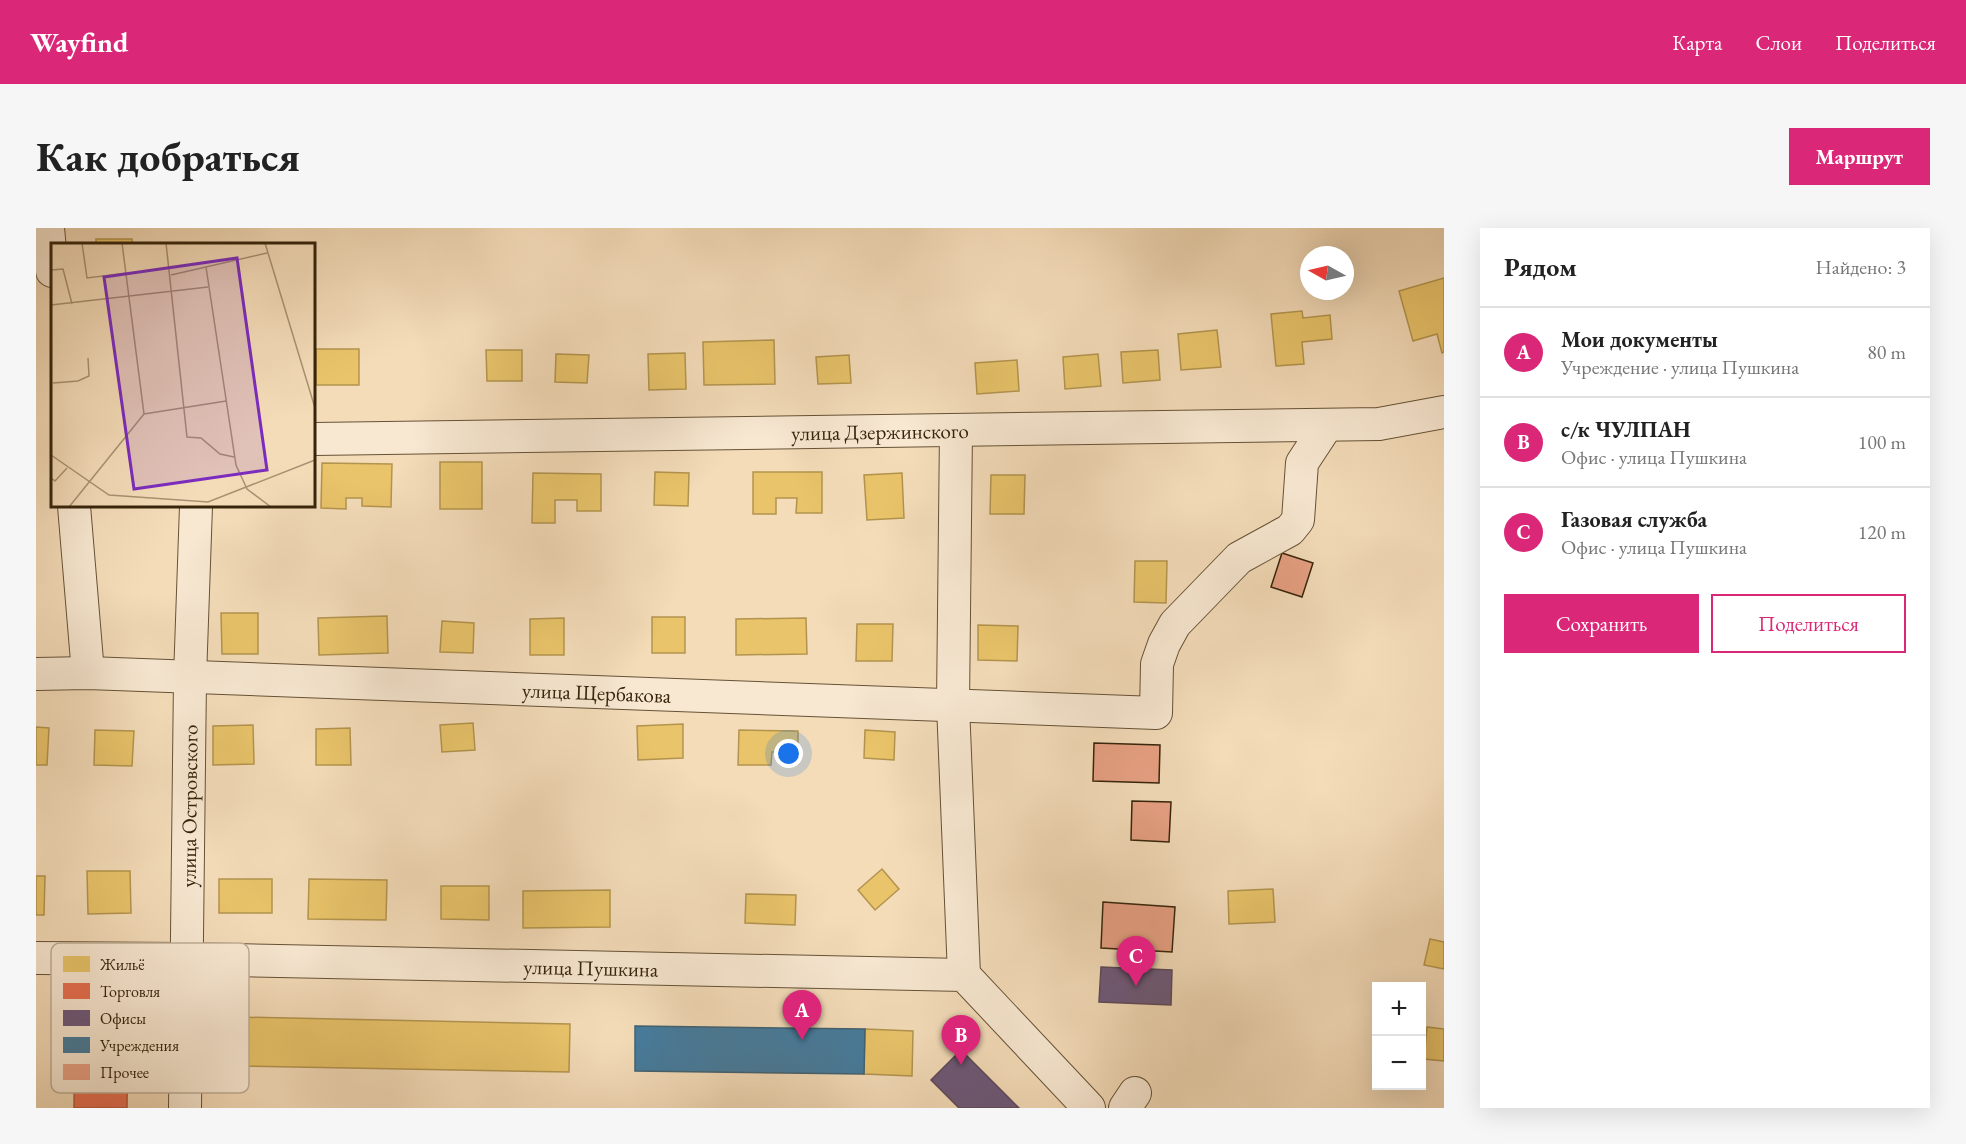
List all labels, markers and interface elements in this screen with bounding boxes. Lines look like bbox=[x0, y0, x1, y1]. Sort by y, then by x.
text: Wayfind bbox=[30, 24, 128, 60]
text: Карта bbox=[1672, 29, 1722, 56]
text: Слои bbox=[1755, 29, 1802, 56]
text: Поделиться bbox=[1835, 29, 1936, 56]
button: Маршрут bbox=[1789, 128, 1930, 185]
text: Как добраться bbox=[36, 129, 300, 184]
inset map bbox=[51, 243, 315, 507]
north arrow bbox=[1300, 246, 1354, 300]
text: Рядом bbox=[1504, 250, 1577, 284]
text: Найдено: 3 bbox=[1815, 254, 1906, 280]
text: Мои документы bbox=[1561, 325, 1718, 354]
text: A bbox=[1516, 339, 1531, 365]
text: 80 m bbox=[1867, 339, 1906, 365]
text: Учреждение · улица Пушкина bbox=[1561, 354, 1799, 380]
text: с/к ЧУЛПАН bbox=[1561, 415, 1691, 444]
street label: улица Дзержинского bbox=[791, 416, 969, 446]
text: B bbox=[1517, 429, 1530, 455]
text: 100 m bbox=[1858, 429, 1906, 455]
text: Офис · улица Пушкина bbox=[1561, 444, 1747, 470]
text: Газовая служба bbox=[1561, 505, 1707, 534]
text: C bbox=[1516, 519, 1531, 545]
text: 120 m bbox=[1858, 519, 1906, 545]
text: Офис · улица Пушкина bbox=[1561, 534, 1747, 560]
button: Сохранить bbox=[1504, 594, 1699, 653]
button: Поделиться bbox=[1711, 594, 1906, 653]
street label: улица Щербакова bbox=[522, 676, 672, 708]
street label: улица Островского bbox=[174, 724, 203, 888]
your location bbox=[774, 739, 803, 768]
pin: C bbox=[1116, 936, 1156, 986]
legend bbox=[51, 943, 249, 1093]
street label: улица Пушкина bbox=[523, 952, 659, 982]
text: Жильё bbox=[99, 954, 145, 975]
text: Торговля bbox=[100, 981, 160, 1002]
map controls bbox=[1372, 982, 1426, 1090]
button: + bbox=[1372, 982, 1426, 1036]
pin: A bbox=[782, 990, 822, 1040]
text: Офисы bbox=[100, 1008, 146, 1029]
pin: B bbox=[942, 1016, 980, 1065]
text: Учреждения bbox=[99, 1035, 179, 1056]
button: − bbox=[1372, 1036, 1426, 1090]
text: Прочее bbox=[100, 1062, 149, 1083]

